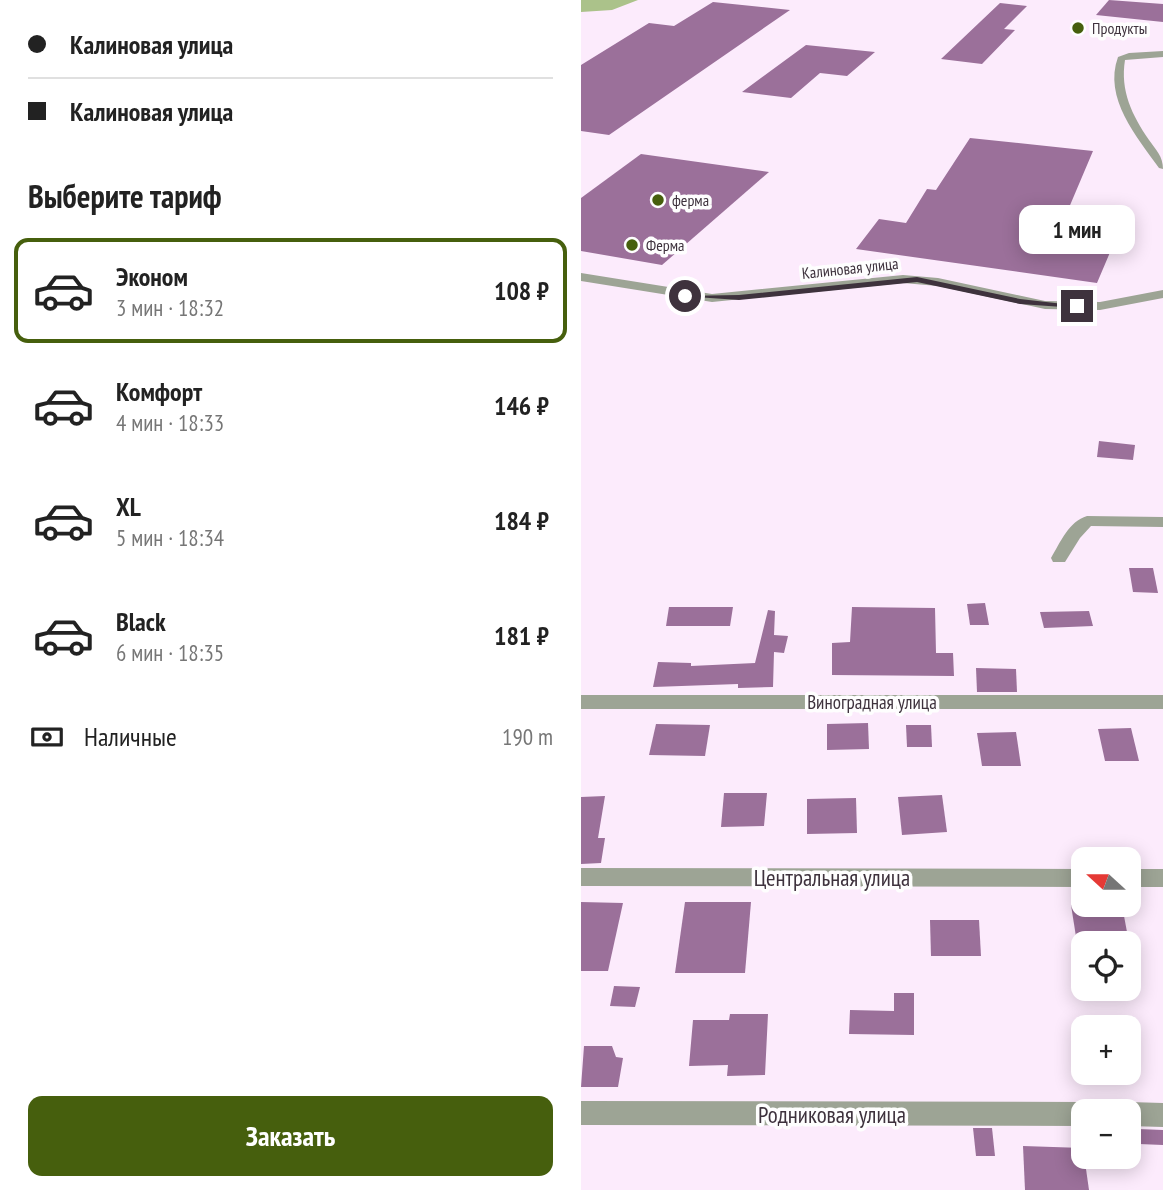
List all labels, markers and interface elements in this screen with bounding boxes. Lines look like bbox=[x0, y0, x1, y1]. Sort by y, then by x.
place label: Продукты bbox=[1092, 18, 1147, 38]
marker: Продукты bbox=[1070, 20, 1086, 36]
text: Калиновая улица bbox=[70, 28, 233, 61]
text: Калиновая улица bbox=[70, 95, 233, 128]
text: Выберите тариф bbox=[28, 175, 222, 217]
place label: ферма bbox=[672, 190, 709, 210]
marker: ферма bbox=[650, 192, 666, 208]
callout: 1 мин bbox=[1019, 204, 1135, 254]
text: 1 мин bbox=[1052, 215, 1102, 244]
place label: Ферма bbox=[646, 235, 684, 255]
marker: Ферма bbox=[624, 237, 640, 253]
street label: Калиновая улица bbox=[801, 253, 899, 283]
icon: car bbox=[32, 259, 95, 322]
text: Эконом bbox=[116, 260, 188, 293]
text: 108 ₽ bbox=[494, 274, 549, 307]
route start bbox=[669, 280, 701, 312]
route end bbox=[1061, 290, 1093, 322]
text: 3 мин · 18:32 bbox=[116, 293, 224, 322]
icon: car bbox=[32, 374, 95, 437]
text: Комфорт bbox=[116, 375, 202, 408]
text: 146 ₽ bbox=[494, 389, 549, 422]
text: 4 мин · 18:33 bbox=[116, 408, 224, 437]
icon: car bbox=[32, 489, 95, 552]
text: XL bbox=[116, 490, 141, 523]
text: 184 ₽ bbox=[494, 504, 549, 537]
text: 5 мин · 18:34 bbox=[116, 523, 224, 552]
icon: car bbox=[32, 604, 95, 667]
text: Black bbox=[116, 605, 166, 638]
text: 181 ₽ bbox=[494, 619, 549, 652]
text: 6 мин · 18:35 bbox=[116, 638, 224, 667]
street label: Виноградная улица bbox=[807, 690, 937, 714]
icon: cash bbox=[28, 718, 66, 756]
text: Наличные bbox=[84, 720, 177, 753]
text: 190 m bbox=[502, 722, 553, 751]
north arrow bbox=[1071, 847, 1141, 917]
map controls bbox=[1071, 847, 1141, 1169]
street label: Центральная улица bbox=[754, 863, 910, 892]
button: locate bbox=[1071, 931, 1141, 1001]
button: + bbox=[1071, 1015, 1141, 1085]
button: Заказать bbox=[28, 1096, 553, 1176]
button: − bbox=[1071, 1099, 1141, 1169]
street label: Родниковая улица bbox=[758, 1100, 906, 1129]

